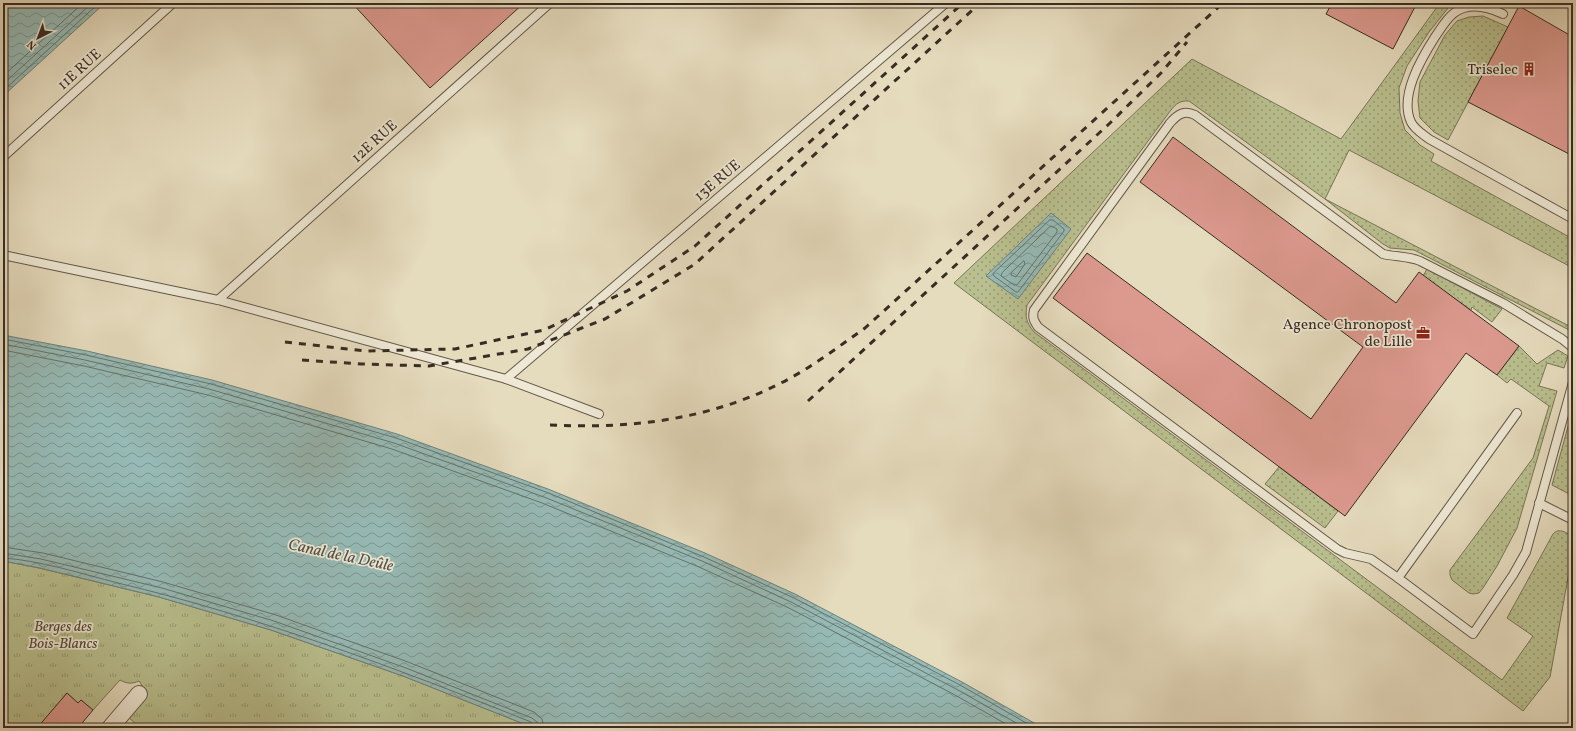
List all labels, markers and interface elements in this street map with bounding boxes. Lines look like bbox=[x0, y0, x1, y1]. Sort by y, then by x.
north arrow bbox=[18, 18, 58, 58]
text: N bbox=[24, 36, 40, 53]
street label: 11E RUE bbox=[53, 45, 107, 96]
place label: Triselec bbox=[1467, 60, 1518, 81]
building icon: Triselec bbox=[1521, 61, 1537, 77]
street label: 12E RUE bbox=[347, 116, 403, 168]
street label: 13E RUE bbox=[690, 155, 746, 207]
place label: Agence Chronopost de Lille bbox=[1283, 315, 1412, 353]
office icon: Agence Chronopost de Lille bbox=[1415, 325, 1431, 341]
water label: Canal de la Deûle bbox=[286, 534, 395, 578]
park label: Berges des Bois-Blancs bbox=[28, 617, 98, 655]

